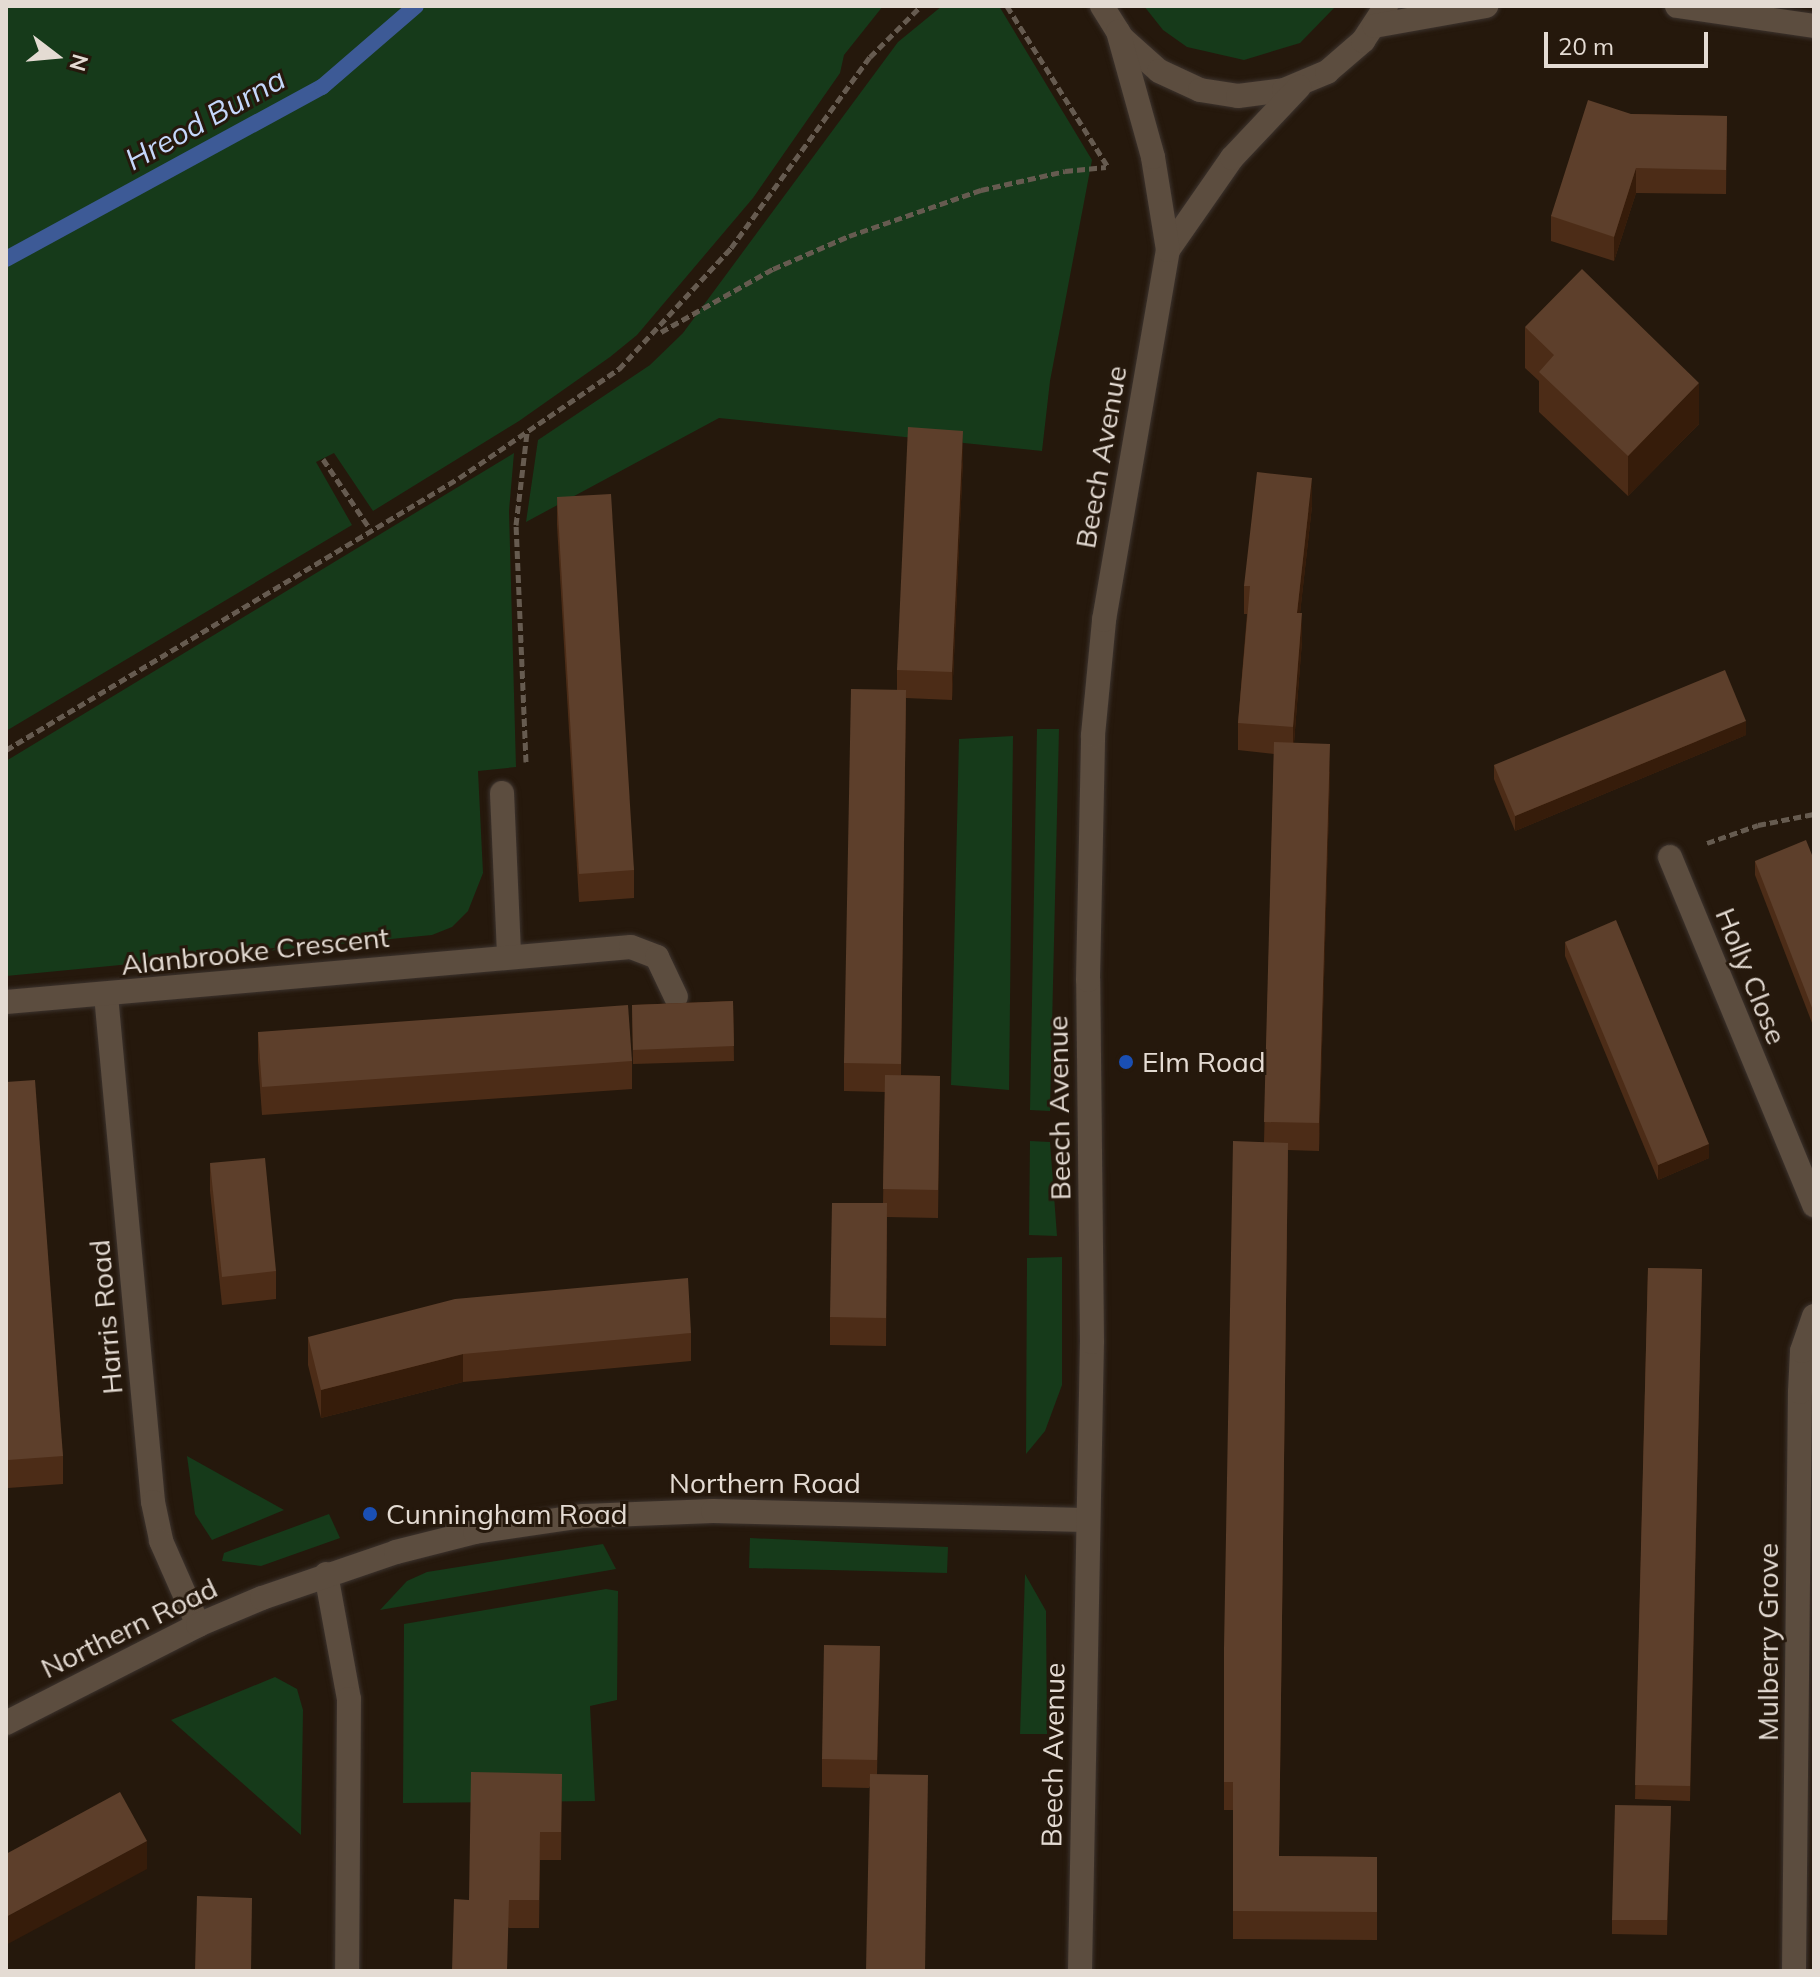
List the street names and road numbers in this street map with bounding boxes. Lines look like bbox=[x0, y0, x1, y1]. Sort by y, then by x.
street label: Beech Avenue bbox=[1068, 363, 1134, 551]
street label: Holly Close bbox=[1708, 903, 1794, 1049]
street label: Alanbrooke Crescent bbox=[119, 920, 391, 982]
street label: Beech Avenue bbox=[1041, 1015, 1077, 1201]
street label: Harris Road bbox=[83, 1238, 129, 1396]
street label: Northern Road bbox=[669, 1466, 861, 1500]
street label: Mulberry Grove bbox=[1751, 1543, 1785, 1741]
street label: Northern Road bbox=[35, 1571, 223, 1685]
street label: Beech Avenue bbox=[1035, 1662, 1071, 1848]

